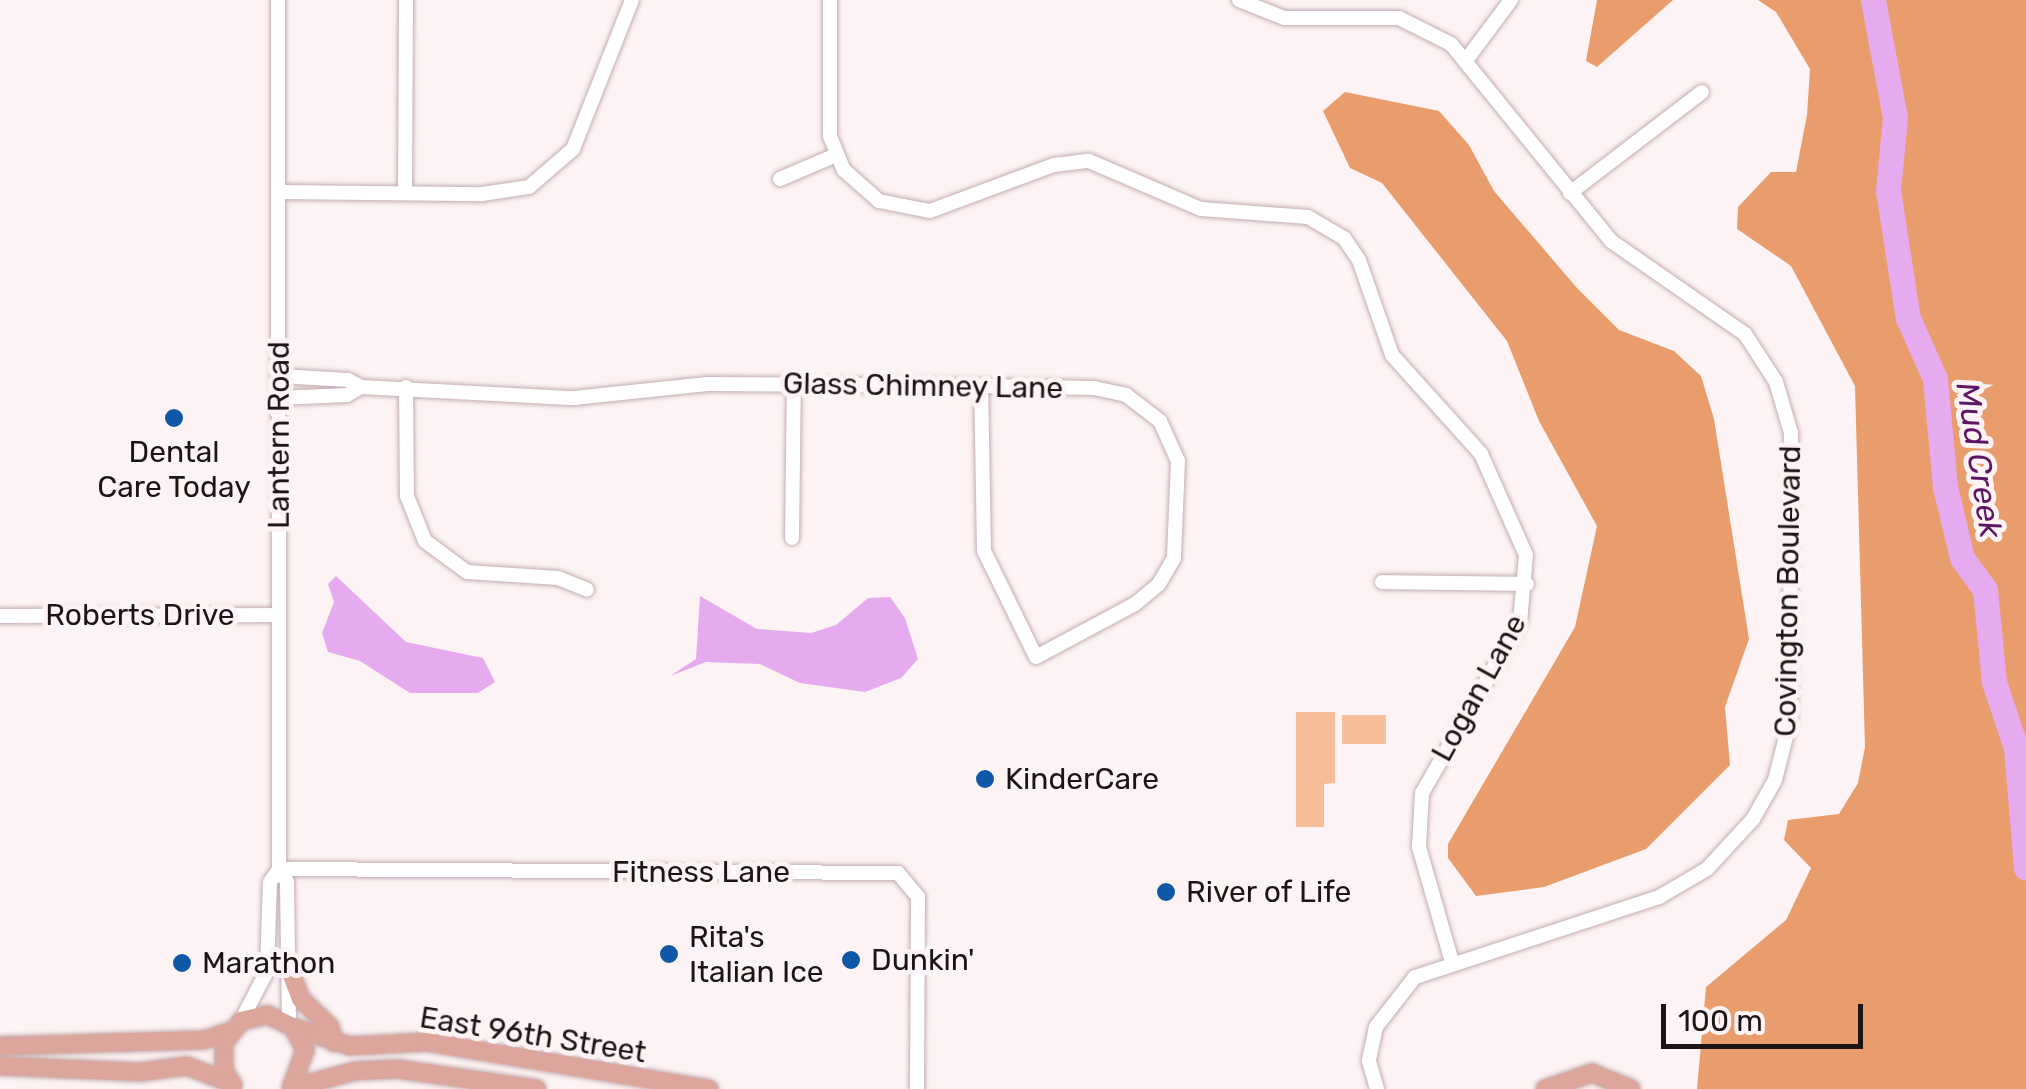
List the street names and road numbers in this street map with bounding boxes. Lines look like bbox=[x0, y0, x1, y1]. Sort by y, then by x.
street label: Lantern Road bbox=[261, 341, 297, 529]
street label: Glass Chimney Lane bbox=[782, 366, 1064, 406]
street label: Covington Boulevard bbox=[1767, 445, 1809, 737]
street label: Roberts Drive bbox=[45, 597, 235, 633]
street label: Logan Lane bbox=[1424, 608, 1534, 768]
street label: Fitness Lane bbox=[612, 854, 790, 890]
street label: East 96th Street bbox=[417, 999, 649, 1071]

